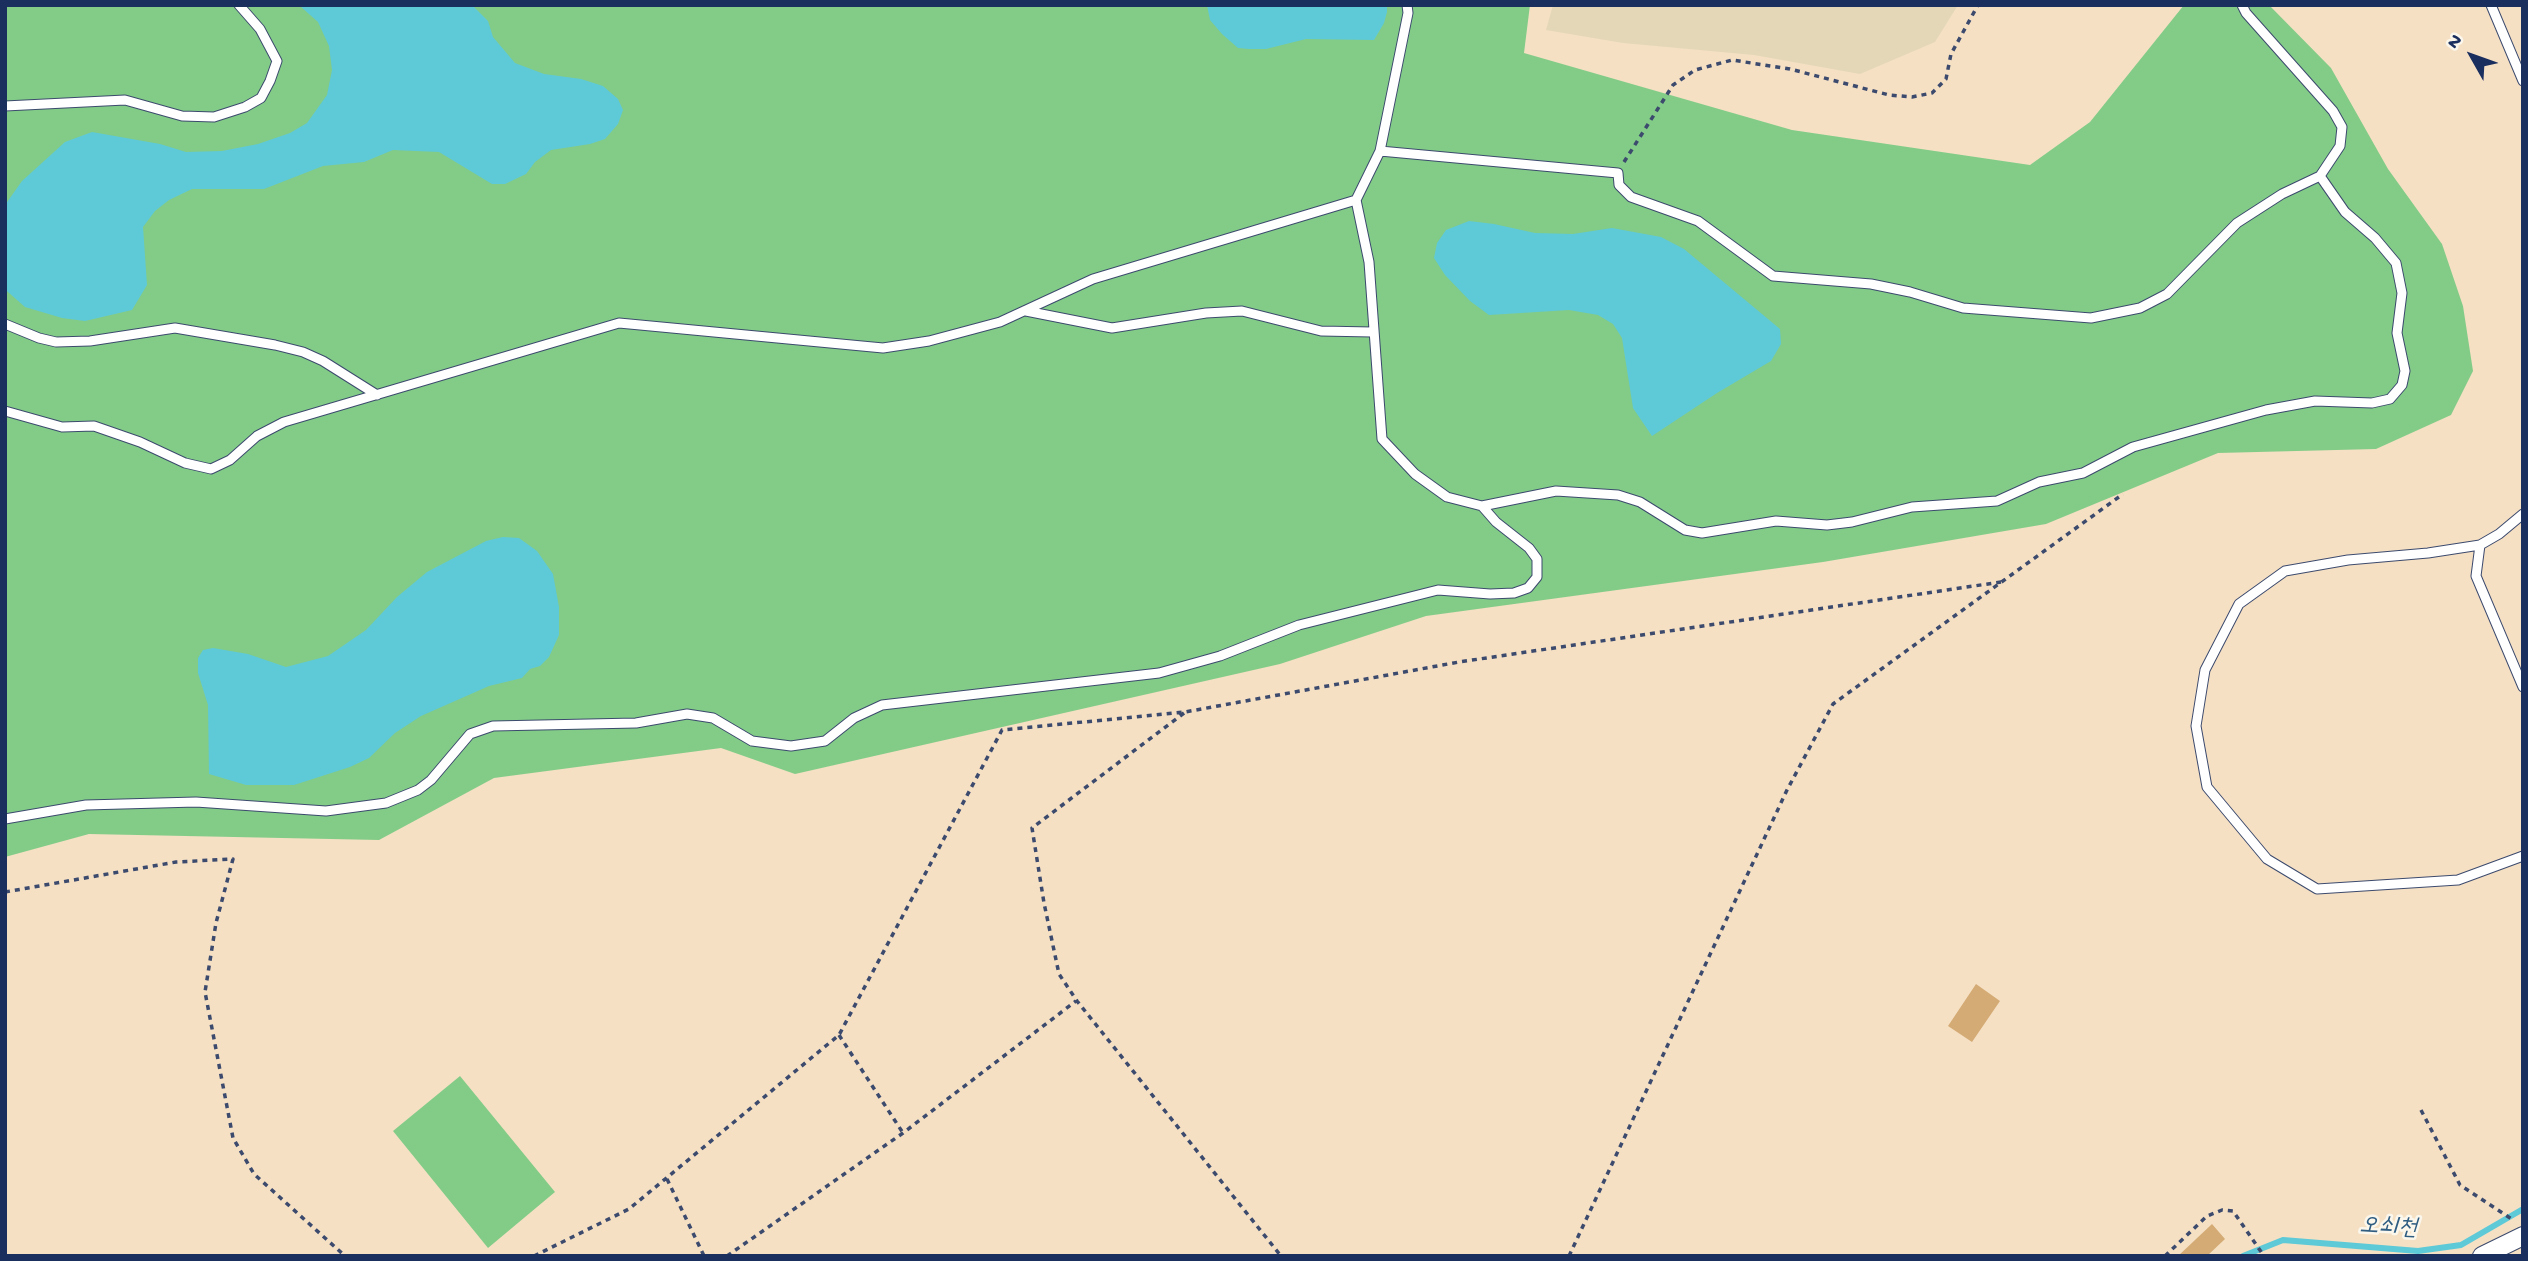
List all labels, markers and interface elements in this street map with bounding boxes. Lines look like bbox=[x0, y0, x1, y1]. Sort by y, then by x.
north arrow bbox=[2437, 21, 2507, 91]
text: N bbox=[2443, 30, 2468, 54]
water label: 오쇠천 bbox=[2358, 1213, 2418, 1245]

